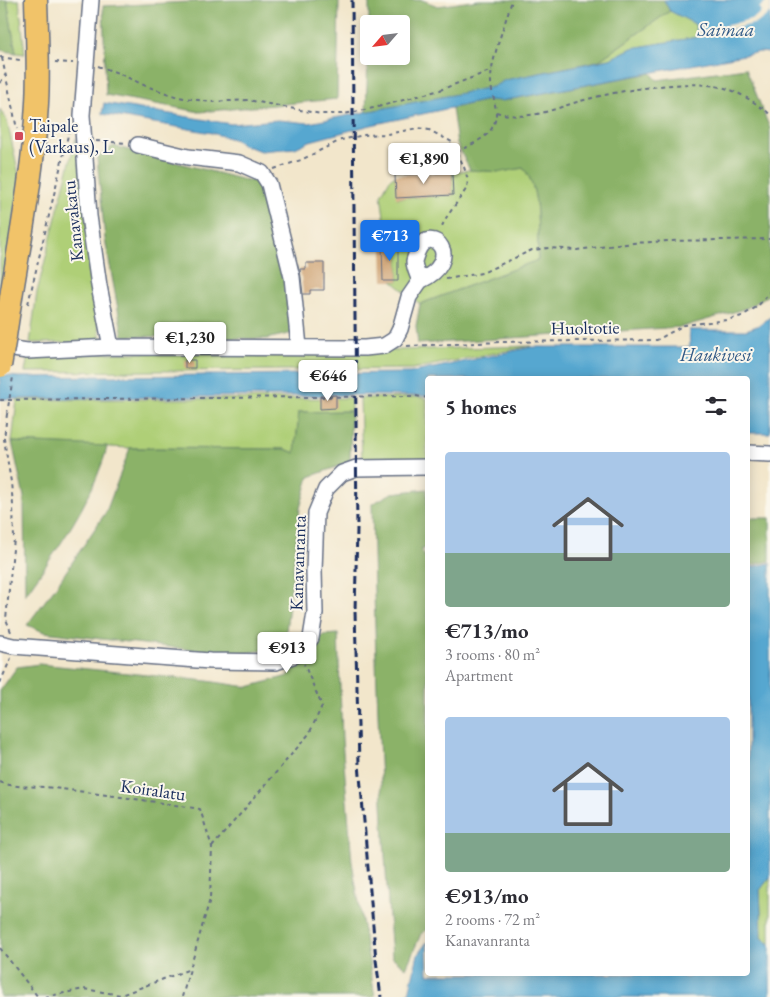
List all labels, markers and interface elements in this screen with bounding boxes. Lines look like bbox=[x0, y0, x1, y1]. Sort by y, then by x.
north arrow bbox=[360, 15, 410, 65]
map controls bbox=[360, 15, 410, 65]
water label: Saimaa bbox=[697, 17, 754, 42]
place label: Taipale (Varkaus), L bbox=[29, 114, 113, 158]
marker: Taipale (Varkaus), L bbox=[13, 130, 25, 142]
pin: €1,890 bbox=[383, 142, 465, 185]
text: €1,890 bbox=[399, 148, 449, 169]
street label: Kanavakatu bbox=[57, 179, 88, 263]
pin: €713 bbox=[360, 220, 420, 262]
text: €713 bbox=[371, 225, 409, 246]
street label: Huoltotie bbox=[550, 315, 620, 340]
pin: €1,230 bbox=[149, 322, 231, 364]
text: €1,230 bbox=[165, 327, 215, 348]
water label: Haukivesi bbox=[679, 342, 753, 367]
pin: €646 bbox=[298, 360, 358, 402]
text: €646 bbox=[309, 365, 347, 386]
icon: filters bbox=[702, 392, 730, 420]
text: 5 homes bbox=[445, 393, 517, 420]
icon: home bbox=[543, 484, 633, 574]
street label: Kanavanranta bbox=[284, 514, 311, 611]
text: €713/mo bbox=[445, 617, 529, 644]
pin: €913 bbox=[257, 632, 317, 674]
text: €913 bbox=[268, 637, 306, 658]
text: 3 rooms · 80 m² bbox=[445, 644, 540, 665]
text: Apartment bbox=[445, 665, 513, 686]
icon: home bbox=[543, 749, 633, 839]
street label: Koiralatu bbox=[119, 774, 188, 806]
text: €913/mo bbox=[445, 882, 529, 909]
text: 2 rooms · 72 m² bbox=[445, 909, 540, 930]
text: Kanavanranta bbox=[445, 930, 530, 951]

